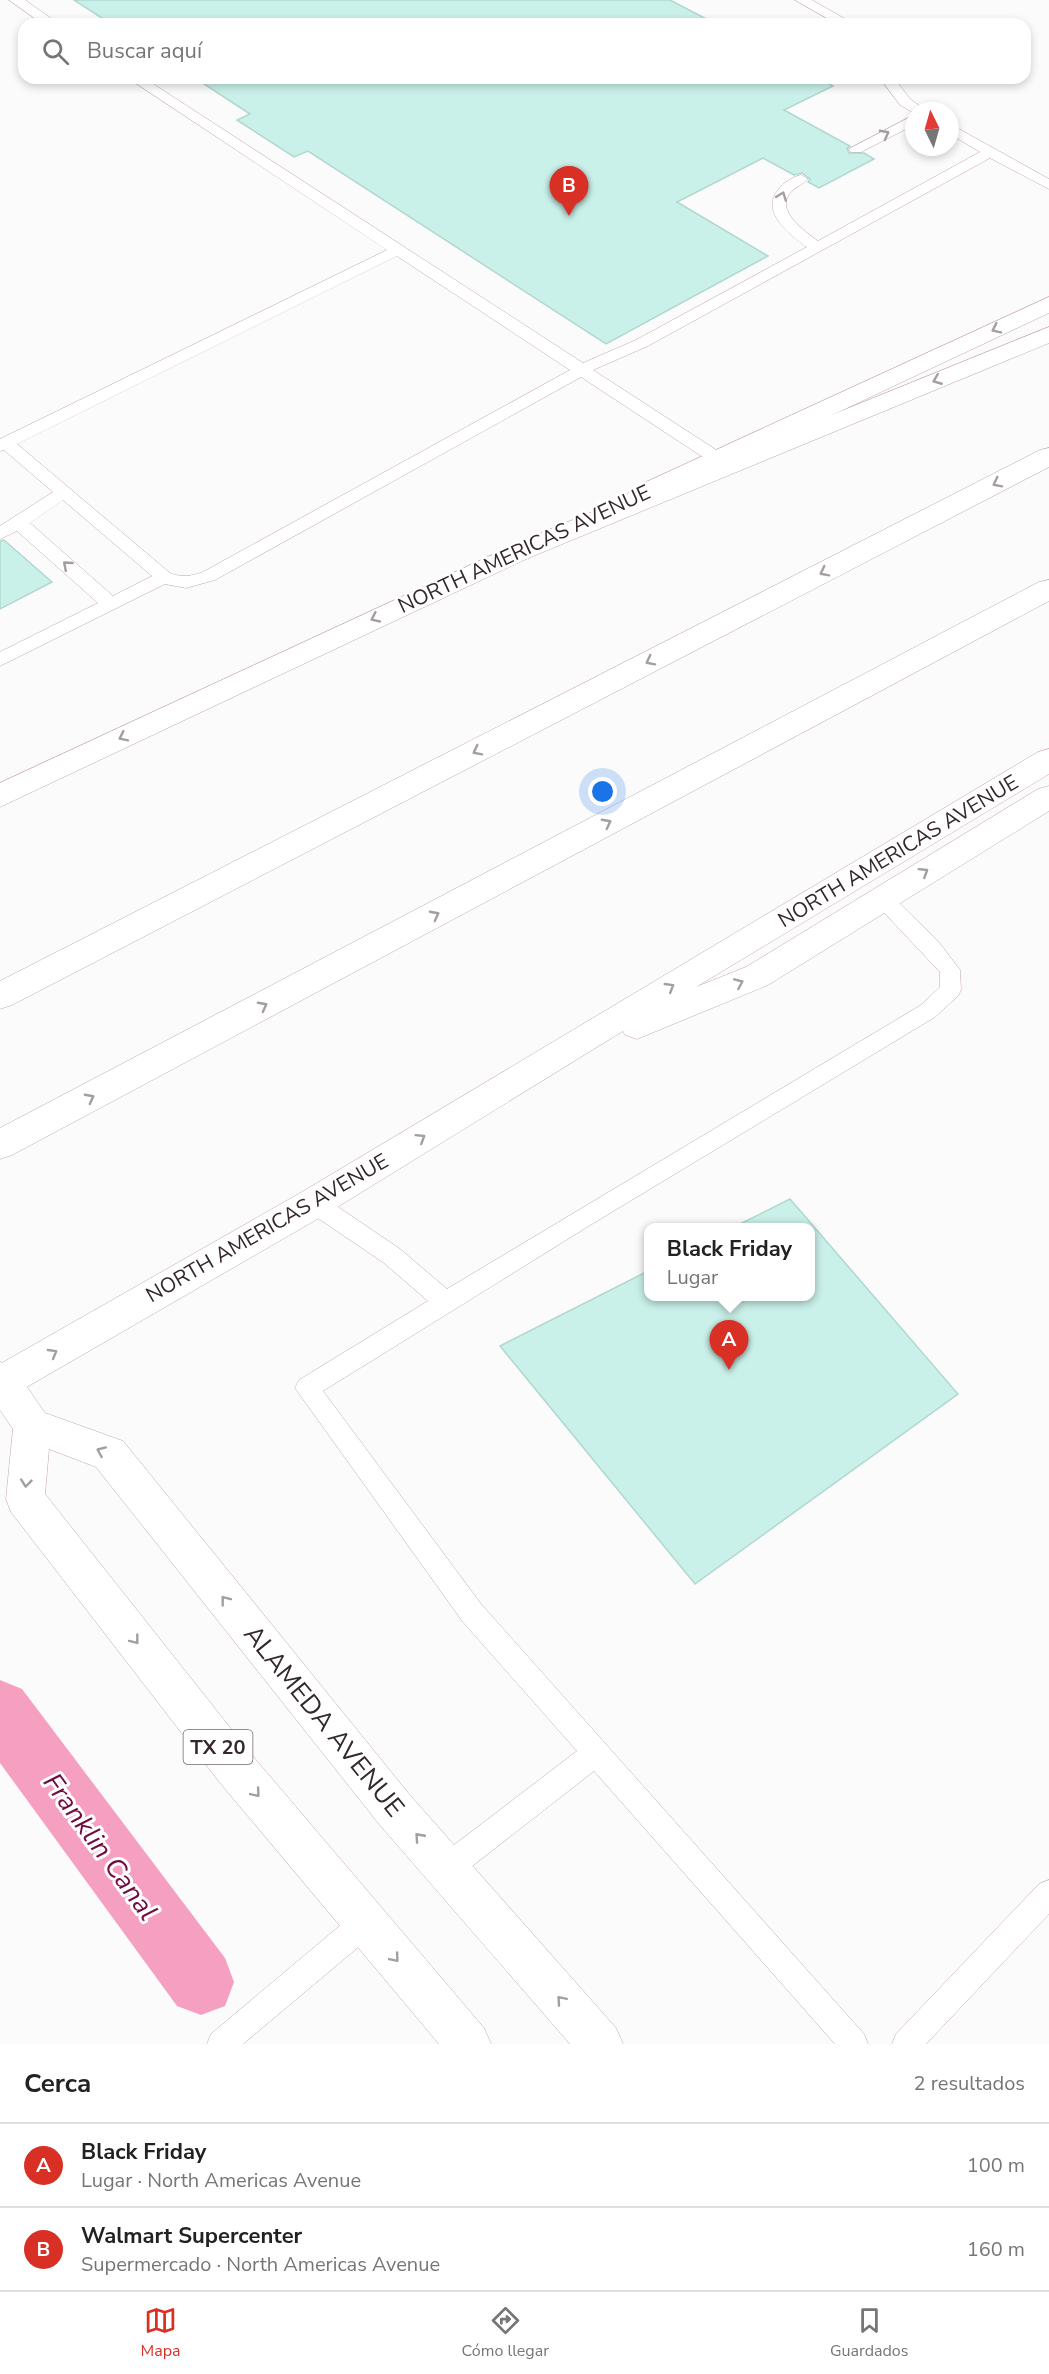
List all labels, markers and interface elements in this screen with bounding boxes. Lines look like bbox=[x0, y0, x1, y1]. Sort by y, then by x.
search box bbox=[18, 18, 1031, 84]
icon: search bbox=[39, 35, 72, 68]
text: Buscar aquí bbox=[87, 36, 202, 66]
north arrow bbox=[905, 102, 959, 156]
one-way arrow bbox=[879, 130, 889, 141]
pin: B bbox=[550, 166, 588, 216]
one-way arrow bbox=[775, 191, 788, 202]
one-way arrow bbox=[992, 322, 1003, 334]
one-way arrow bbox=[932, 373, 943, 385]
one-way arrow bbox=[993, 476, 1003, 487]
street label: NORTH AMERICAS AVENUE bbox=[393, 478, 655, 620]
one-way arrow bbox=[64, 561, 74, 572]
one-way arrow bbox=[819, 565, 830, 576]
one-way arrow bbox=[371, 611, 382, 623]
one-way arrow bbox=[646, 654, 657, 666]
one-way arrow bbox=[119, 729, 130, 741]
one-way arrow bbox=[472, 743, 483, 755]
street label: NORTH AMERICAS AVENUE bbox=[773, 768, 1023, 934]
your location bbox=[588, 777, 617, 806]
one-way arrow bbox=[601, 819, 612, 831]
one-way arrow bbox=[918, 868, 928, 880]
one-way arrow bbox=[429, 911, 439, 922]
one-way arrow bbox=[732, 979, 743, 991]
one-way arrow bbox=[664, 982, 674, 994]
one-way arrow bbox=[256, 1002, 267, 1013]
one-way arrow bbox=[84, 1093, 95, 1105]
one-way arrow bbox=[415, 1133, 425, 1145]
street label: NORTH AMERICAS AVENUE bbox=[141, 1147, 393, 1309]
popup bbox=[644, 1223, 815, 1301]
text: Black Friday bbox=[667, 1234, 792, 1264]
text: Lugar bbox=[667, 1264, 718, 1291]
pin: A bbox=[710, 1320, 748, 1370]
one-way arrow bbox=[47, 1348, 57, 1360]
one-way arrow bbox=[97, 1447, 108, 1459]
one-way arrow bbox=[20, 1479, 33, 1488]
one-way arrow bbox=[222, 1596, 233, 1607]
street label: ALAMEDA AVENUE bbox=[236, 1618, 412, 1824]
one-way arrow bbox=[127, 1634, 138, 1645]
road number: TX 20 bbox=[184, 1730, 252, 1764]
water label: Franklin Canal bbox=[34, 1766, 166, 1928]
one-way arrow bbox=[249, 1786, 260, 1797]
one-way arrow bbox=[415, 1833, 426, 1844]
one-way arrow bbox=[388, 1951, 399, 1962]
one-way arrow bbox=[558, 1996, 569, 2007]
text: Cerca bbox=[24, 2066, 91, 2101]
text: 2 resultados bbox=[914, 2070, 1025, 2097]
text: Black Friday bbox=[81, 2137, 206, 2167]
text: A bbox=[36, 2152, 51, 2179]
text: 100 m bbox=[967, 2152, 1025, 2179]
text: Lugar · North Americas Avenue bbox=[81, 2167, 361, 2194]
text: Walmart Supercenter bbox=[81, 2221, 302, 2251]
text: B bbox=[37, 2236, 50, 2263]
text: 160 m bbox=[967, 2236, 1025, 2263]
text: Supermercado · North Americas Avenue bbox=[81, 2251, 440, 2278]
tab: Mapa bbox=[141, 2304, 181, 2362]
tab: Cómo llegar bbox=[462, 2304, 549, 2362]
tab: Guardados bbox=[830, 2304, 908, 2362]

